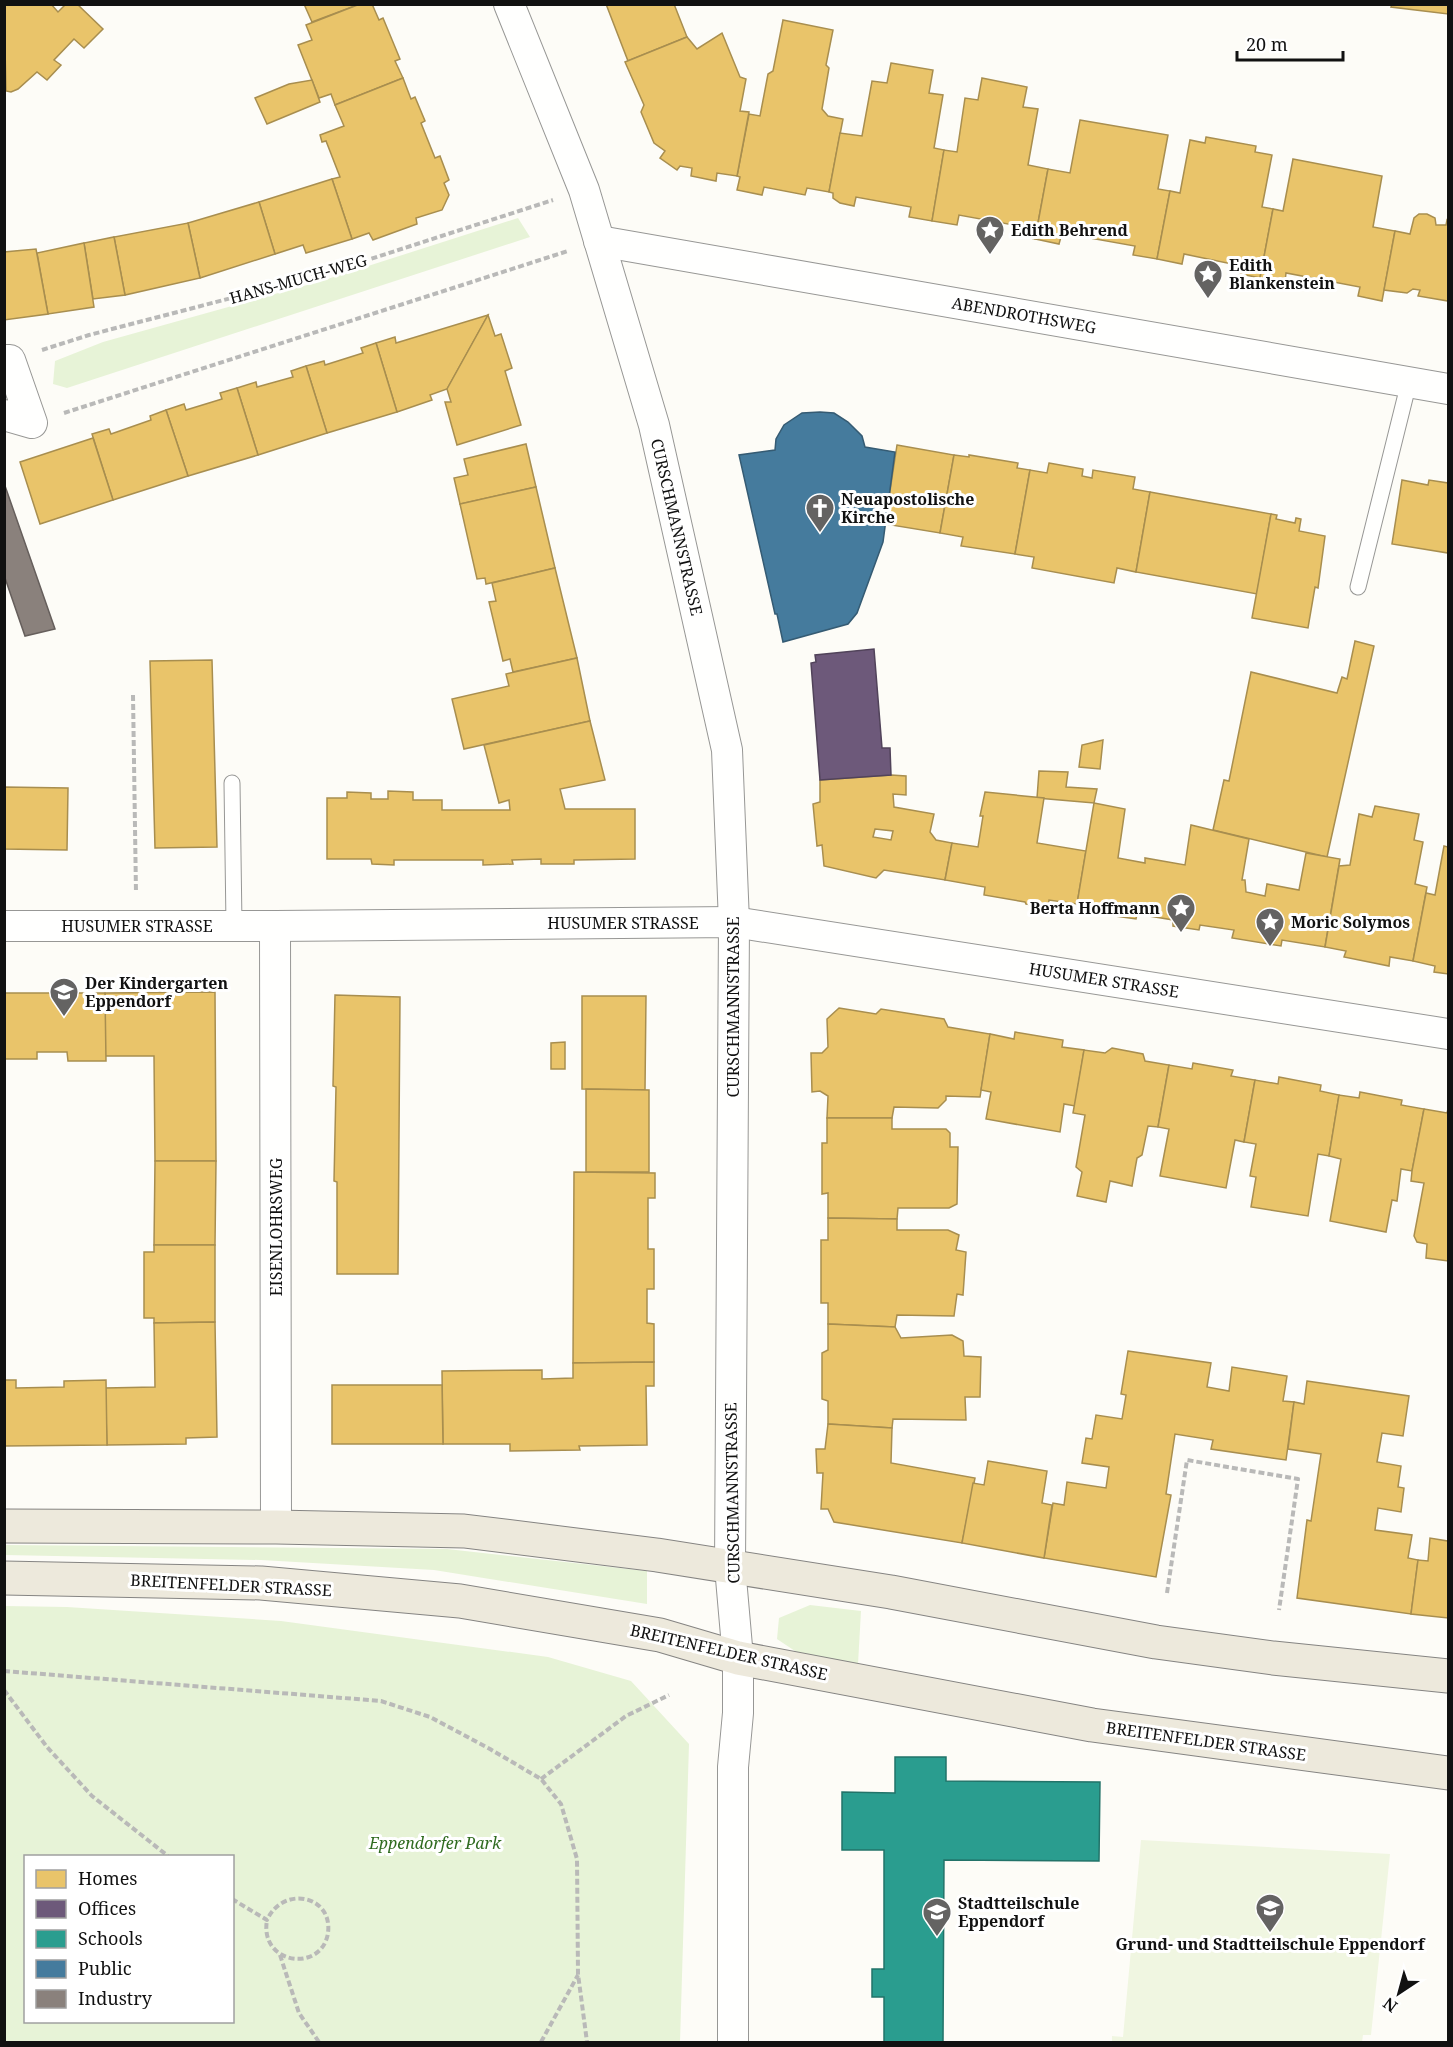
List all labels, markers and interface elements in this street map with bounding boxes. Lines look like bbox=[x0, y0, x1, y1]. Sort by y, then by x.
scale bar bbox=[1237, 24, 1344, 62]
text: 20 m bbox=[1246, 32, 1288, 56]
place icon: Edith Behrend bbox=[974, 214, 1006, 256]
place label: Edith Behrend bbox=[1011, 219, 1129, 241]
street label: HANS-MUCH-WEG bbox=[227, 249, 370, 309]
place label: Edith Blankenstein bbox=[1229, 254, 1335, 294]
place icon: Edith Blankenstein bbox=[1192, 258, 1224, 300]
street label: ABENDROTHSWEG bbox=[950, 291, 1099, 339]
street label: CURSCHMANNSTRASSE bbox=[646, 436, 708, 618]
place label: Neuapostolische Kirche bbox=[841, 488, 974, 528]
church icon: Neuapostolische Kirche bbox=[804, 492, 836, 534]
place icon: Berta Hoffmann bbox=[1165, 892, 1197, 934]
place label: Berta Hoffmann bbox=[1030, 897, 1160, 919]
place icon: Moric Solymos bbox=[1254, 906, 1286, 948]
place label: Moric Solymos bbox=[1291, 911, 1410, 933]
street label: HUSUMER STRASSE bbox=[547, 912, 699, 934]
street label: HUSUMER STRASSE bbox=[61, 915, 213, 937]
street label: CURSCHMANNSTRASSE bbox=[722, 916, 744, 1098]
street label: HUSUMER STRASSE bbox=[1028, 957, 1180, 1003]
place label: Der Kindergarten Eppendorf bbox=[85, 972, 228, 1012]
school or university icon: Der Kindergarten Eppendorf bbox=[48, 976, 80, 1018]
street label: EISENLOHRSWEG bbox=[265, 1157, 287, 1296]
street label: CURSCHMANNSTRASSE bbox=[719, 1402, 745, 1584]
street label: BREITENFELDER STRASSE bbox=[130, 1569, 332, 1601]
street label: BREITENFELDER STRASSE bbox=[628, 1619, 830, 1685]
street label: BREITENFELDER STRASSE bbox=[1105, 1716, 1307, 1766]
park label: Eppendorfer Park bbox=[368, 1832, 502, 1854]
legend bbox=[24, 1855, 234, 2023]
text: Homes bbox=[78, 1866, 137, 1890]
place label: Stadtteilschule Eppendorf bbox=[958, 1892, 1079, 1932]
school or university icon: Grund- und Stadtteilschule Eppendorf bbox=[1254, 1892, 1286, 1934]
text: Offices bbox=[78, 1896, 136, 1920]
school or university icon: Stadtteilschule Eppendorf bbox=[921, 1896, 953, 1938]
text: Schools bbox=[78, 1926, 143, 1950]
place label: Grund- und Stadtteilschule Eppendorf bbox=[1116, 1933, 1426, 1955]
text: Public bbox=[78, 1956, 132, 1980]
north arrow bbox=[1369, 1963, 1429, 2023]
text: Industry bbox=[78, 1986, 153, 2010]
text: N bbox=[1378, 1992, 1402, 2018]

